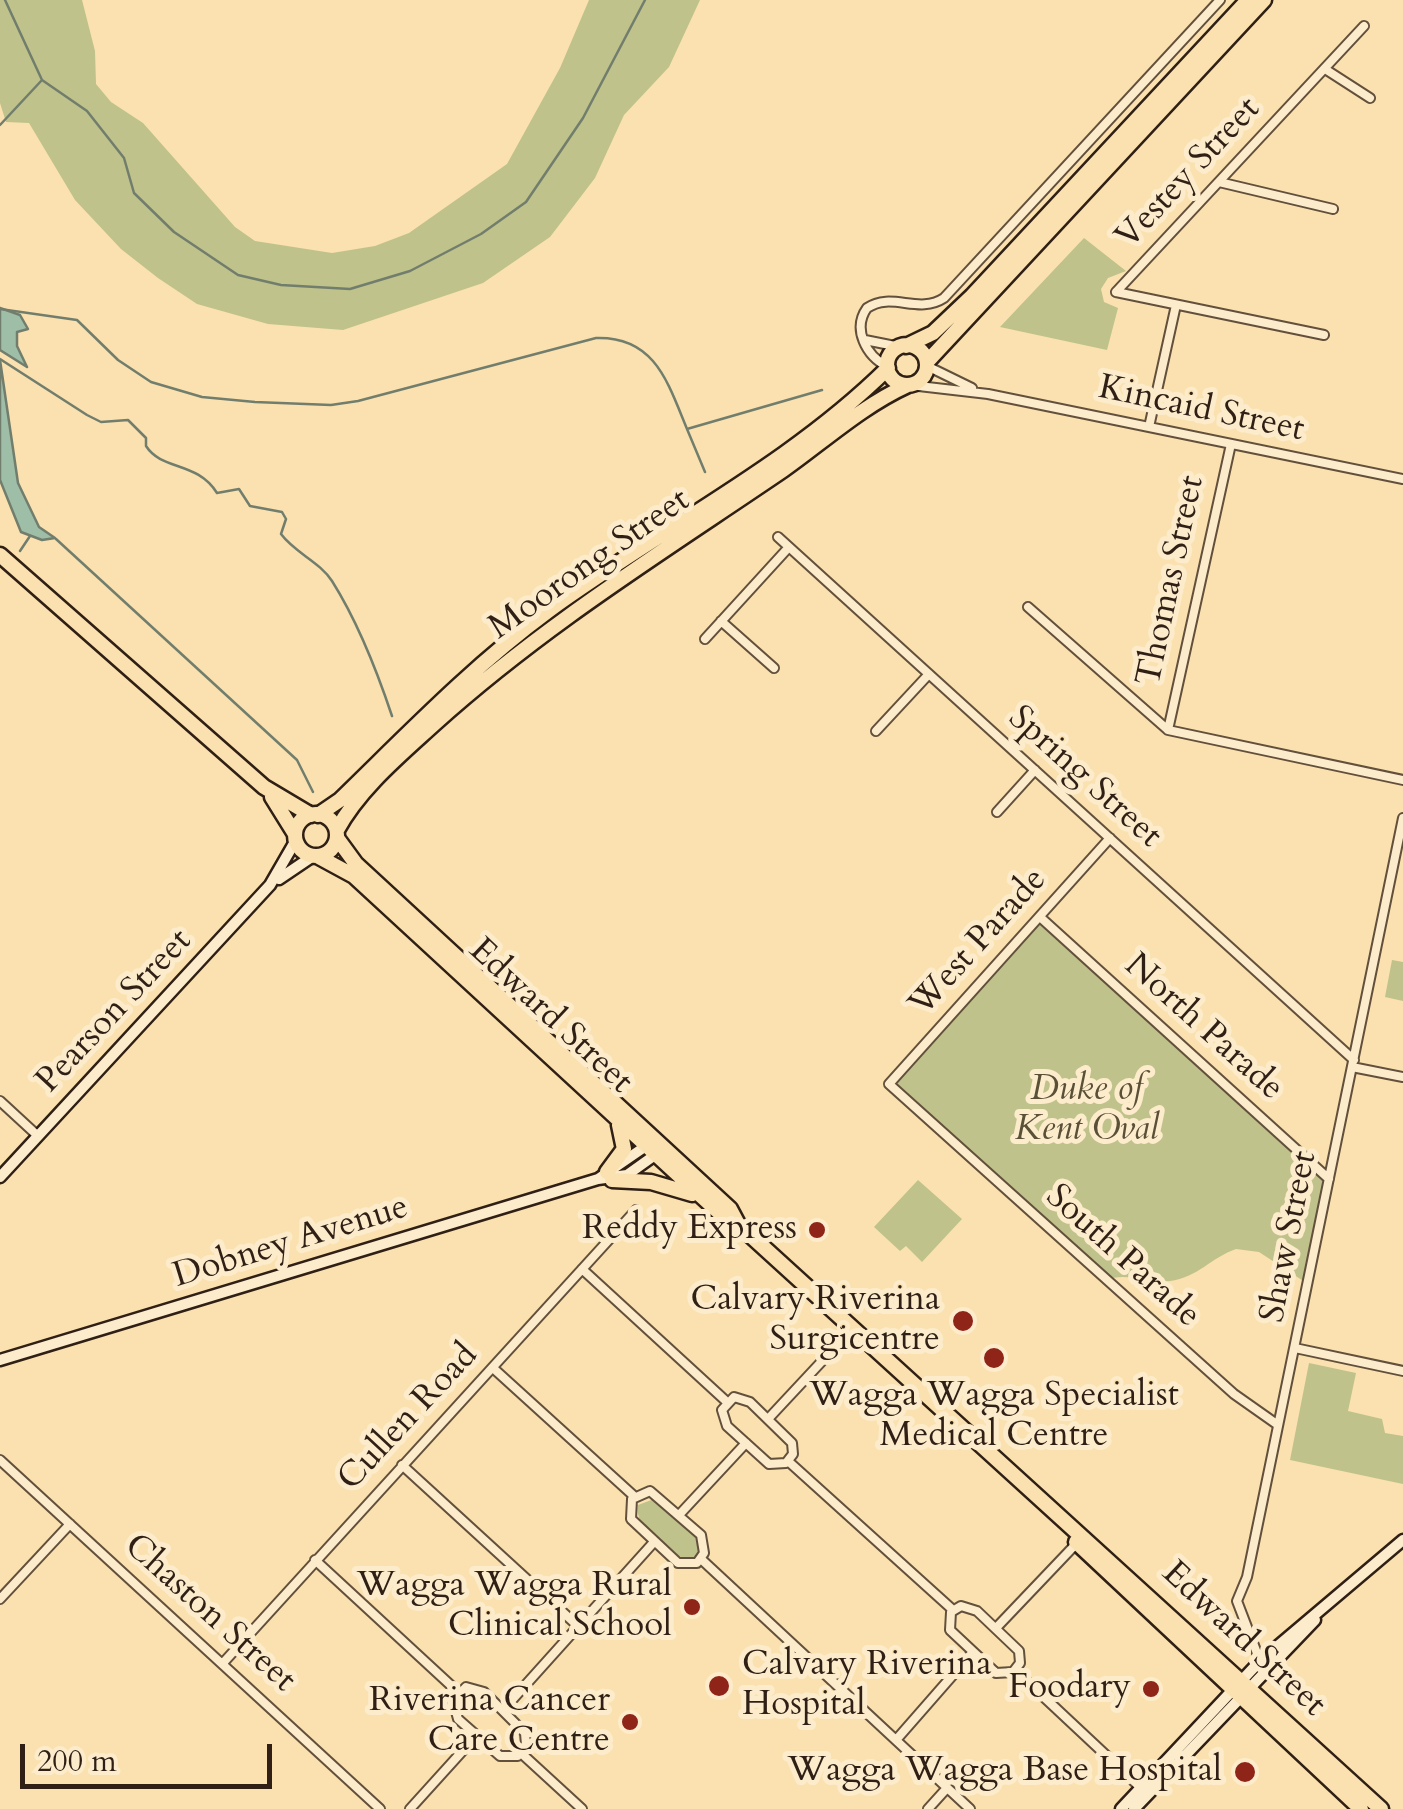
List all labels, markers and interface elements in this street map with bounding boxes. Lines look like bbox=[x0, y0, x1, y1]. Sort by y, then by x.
street label: Vestey Street bbox=[1108, 89, 1270, 259]
street label: Kincaid Street bbox=[1094, 368, 1308, 452]
street label: Thomas Street bbox=[1129, 472, 1215, 690]
street label: Moorong Street bbox=[481, 480, 699, 650]
street label: Spring Street bbox=[999, 698, 1169, 858]
street label: West Parade bbox=[902, 860, 1056, 1026]
street label: Pearson Street bbox=[29, 921, 201, 1103]
street label: Edward Street bbox=[459, 931, 641, 1103]
street label: North Parade bbox=[1115, 946, 1291, 1110]
park label: Duke of Kent Oval bbox=[1015, 1070, 1159, 1152]
street label: Shaw Street bbox=[1253, 1148, 1327, 1326]
street label: South Parade bbox=[1036, 1177, 1208, 1337]
street label: Dobney Avenue bbox=[169, 1187, 413, 1299]
place label: Reddy Express bbox=[582, 1209, 797, 1251]
marker: Reddy Express bbox=[806, 1219, 828, 1241]
place label: Calvary Riverina Surgicentre bbox=[690, 1280, 940, 1362]
marker: Calvary Riverina Surgicentre bbox=[950, 1308, 976, 1334]
street label: Cullen Road bbox=[330, 1336, 488, 1500]
marker: Wagga Wagga Specialist Medical Centre bbox=[981, 1345, 1007, 1371]
place label: Wagga Wagga Specialist Medical Centre bbox=[809, 1376, 1179, 1458]
street label: Chaston Street bbox=[115, 1526, 303, 1702]
street label: Edward Street bbox=[1152, 1554, 1334, 1726]
place label: Wagga Wagga Rural Clinical School bbox=[357, 1566, 672, 1648]
marker: Wagga Wagga Rural Clinical School bbox=[681, 1596, 703, 1618]
place label: Calvary Riverina Hospital bbox=[742, 1645, 992, 1727]
place label: Foodary bbox=[1008, 1668, 1131, 1710]
marker: Calvary Riverina Hospital bbox=[706, 1673, 732, 1699]
marker: Foodary bbox=[1140, 1678, 1162, 1700]
place label: Riverina Cancer Care Centre bbox=[369, 1681, 610, 1763]
marker: Riverina Cancer Care Centre bbox=[619, 1711, 641, 1733]
scale bar bbox=[25, 1724, 278, 1786]
text: 200 m bbox=[37, 1741, 117, 1782]
place label: Wagga Wagga Base Hospital bbox=[788, 1751, 1222, 1793]
marker: Wagga Wagga Base Hospital bbox=[1232, 1759, 1258, 1785]

